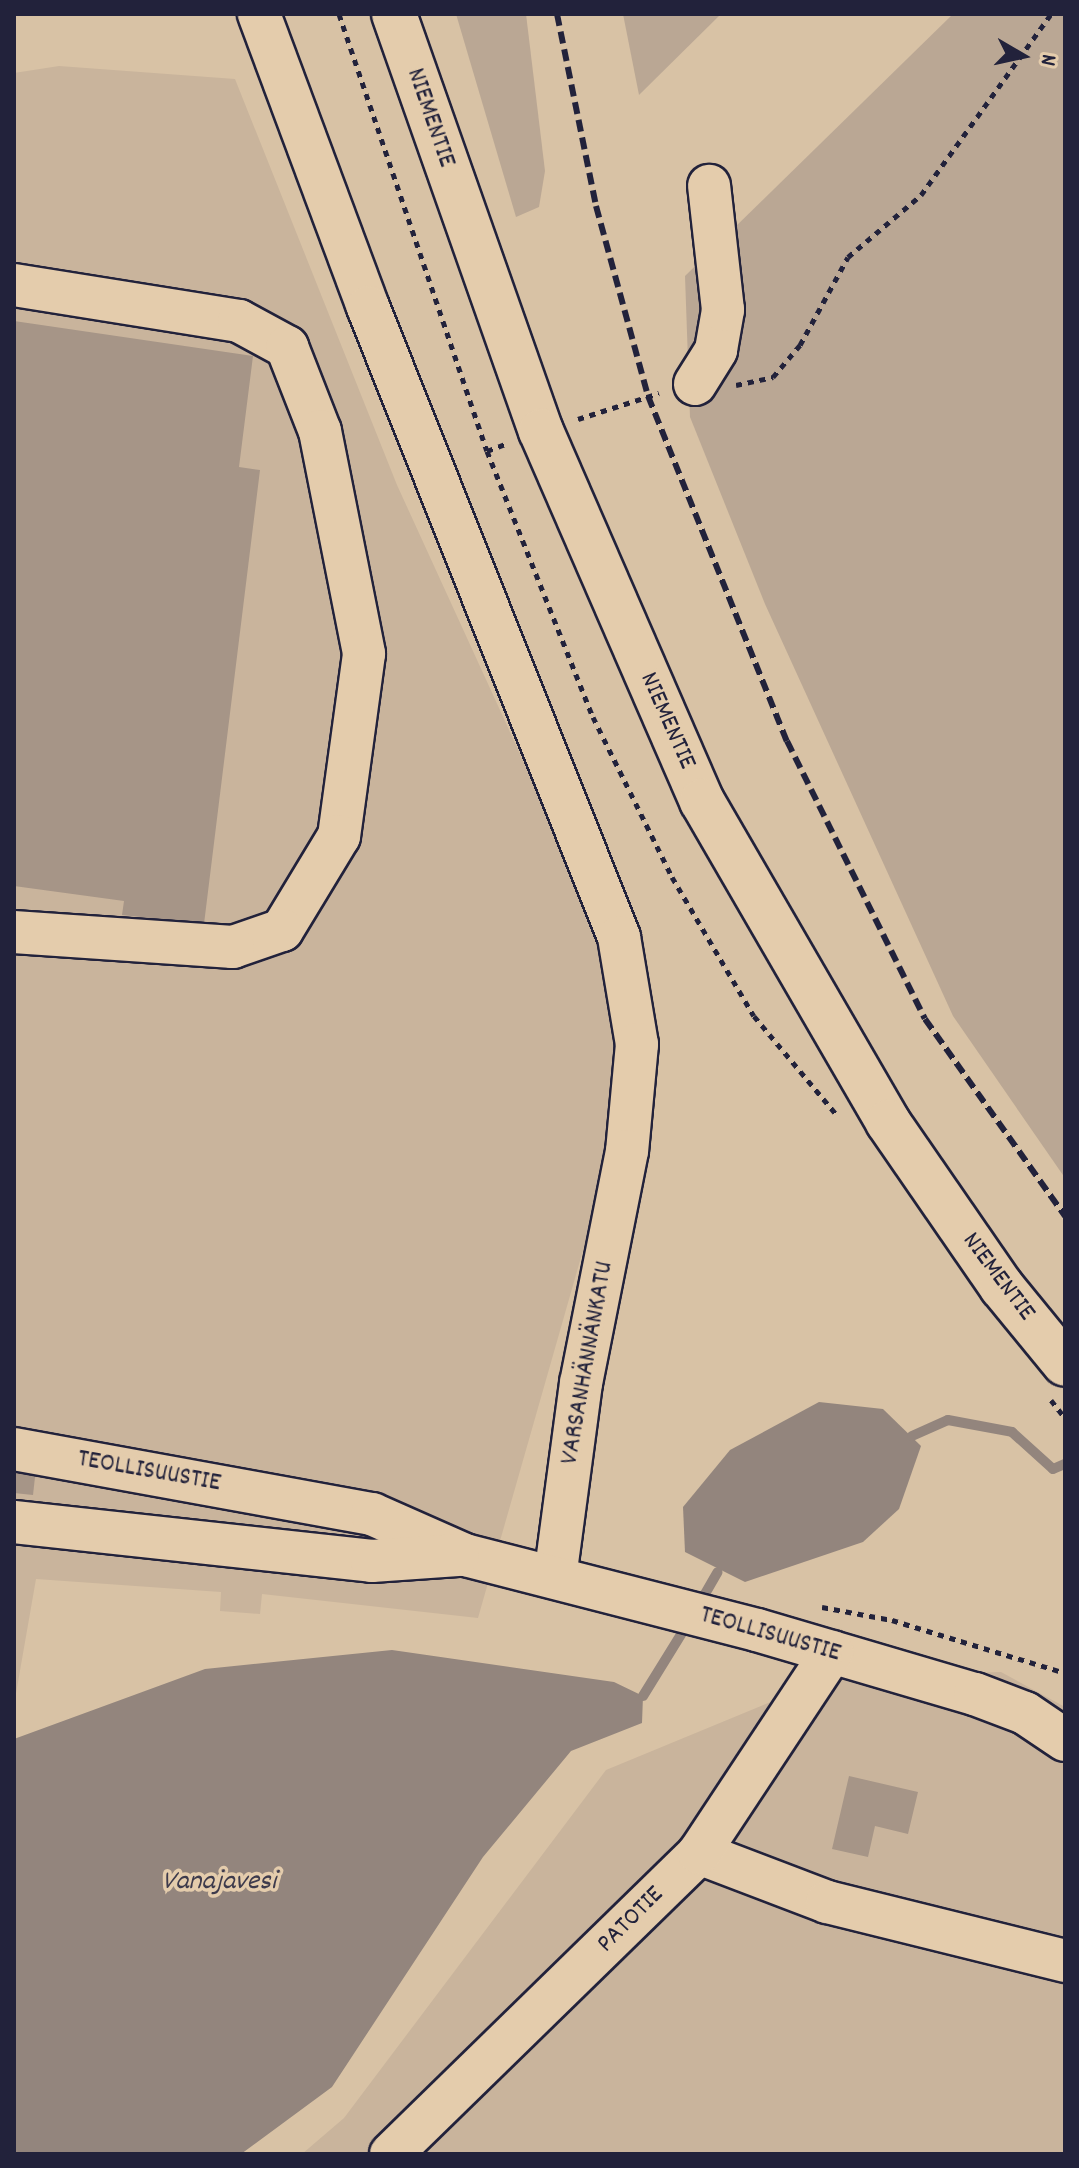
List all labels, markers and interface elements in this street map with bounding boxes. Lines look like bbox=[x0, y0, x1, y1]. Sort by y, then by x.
north arrow bbox=[983, 16, 1063, 96]
text: N bbox=[1031, 52, 1063, 68]
street label: NIEMENTIE bbox=[399, 64, 461, 172]
street label: NIEMENTIE bbox=[632, 668, 702, 774]
street label: NIEMENTIE bbox=[955, 1227, 1041, 1327]
street label: VARSANHÄNNÄNKATU bbox=[555, 1259, 621, 1467]
street label: TEOLLISUUSTIE bbox=[75, 1444, 223, 1500]
street label: TEOLLISUUSTIE bbox=[696, 1600, 844, 1670]
water label: Vanajavesi bbox=[162, 1866, 276, 1900]
street label: PATOTIE bbox=[591, 1880, 671, 1960]

